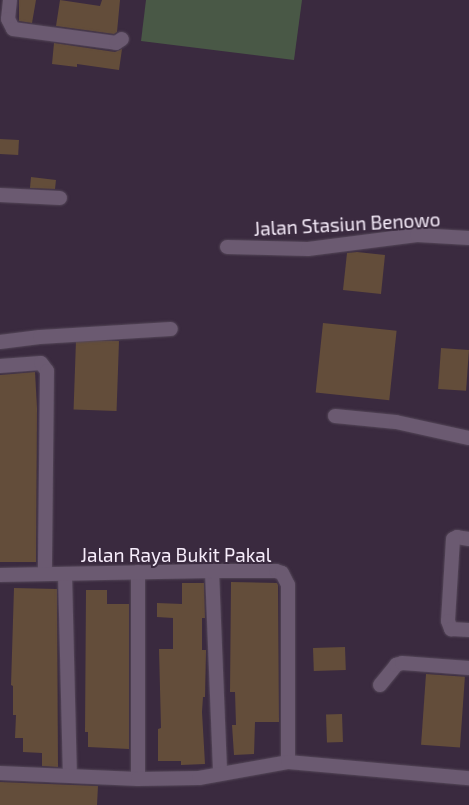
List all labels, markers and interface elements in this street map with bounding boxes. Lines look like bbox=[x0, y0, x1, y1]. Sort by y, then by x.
street label: Jalan Stasiun Benowo bbox=[253, 208, 441, 240]
street label: Jalan Raya Bukit Pakal bbox=[81, 544, 271, 566]

